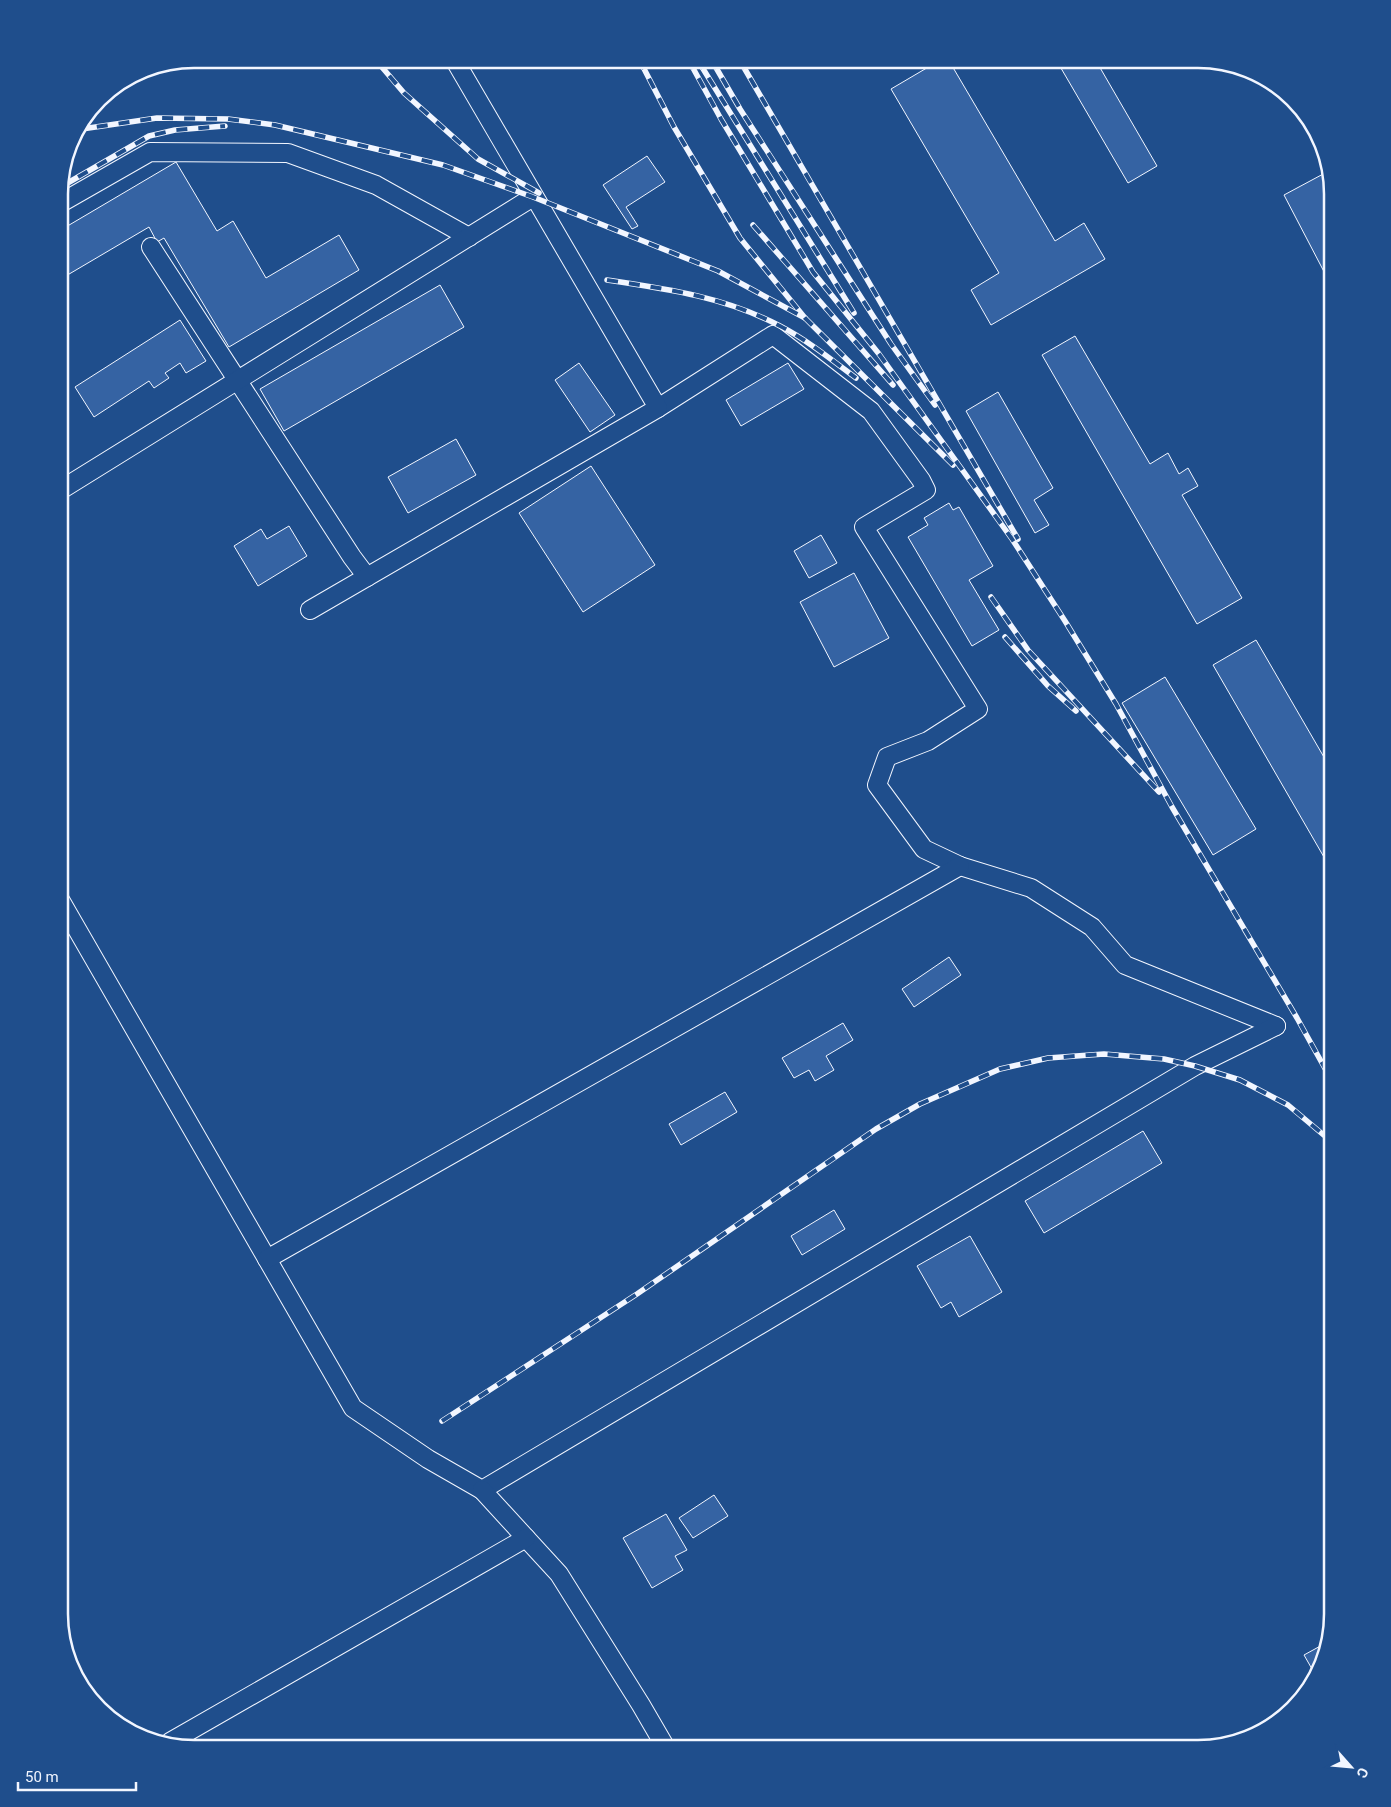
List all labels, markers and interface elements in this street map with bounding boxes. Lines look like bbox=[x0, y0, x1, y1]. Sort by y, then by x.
north arrow bbox=[1326, 1742, 1376, 1792]
scale bar bbox=[18, 1760, 135, 1792]
text: С bbox=[1353, 1765, 1372, 1781]
text: 50 m bbox=[25, 1768, 59, 1786]

